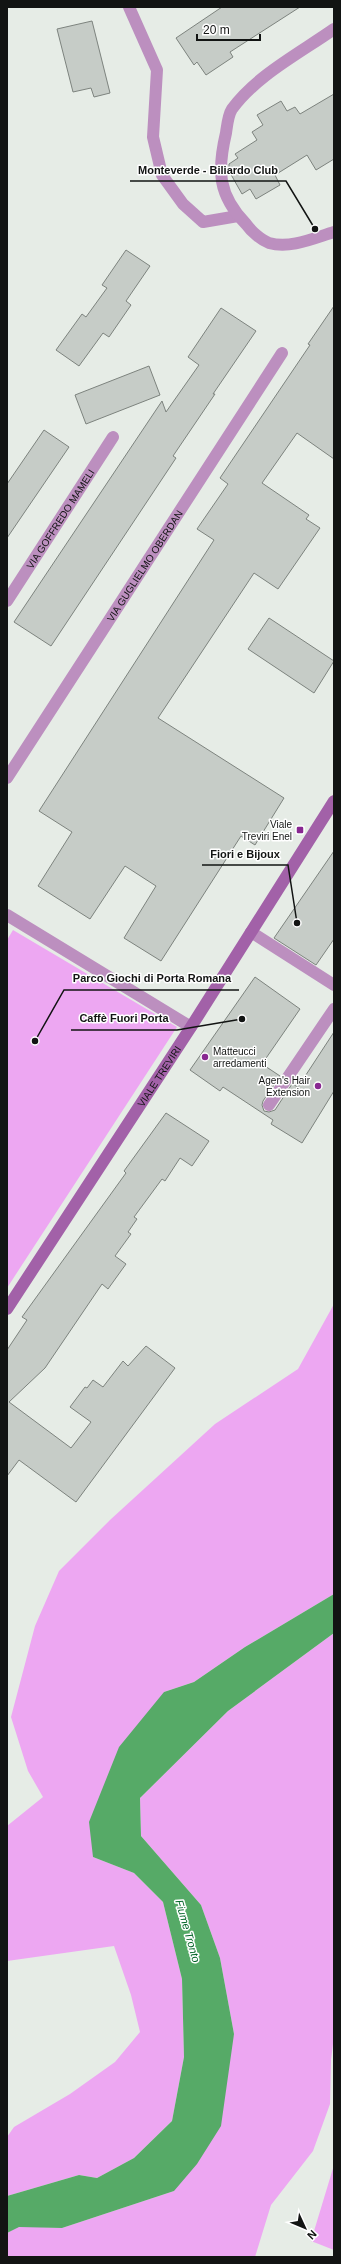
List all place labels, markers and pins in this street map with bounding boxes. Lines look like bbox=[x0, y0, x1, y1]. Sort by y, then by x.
callout: Monteverde - Biliardo Club bbox=[130, 158, 286, 181]
place label: Viale Treviri Enel bbox=[242, 819, 292, 842]
marker: Viale Treviri Enel bbox=[295, 825, 305, 835]
callout: Fiori e Bijoux bbox=[202, 842, 288, 865]
callout: Parco Giochi di Porta Romana bbox=[64, 967, 239, 990]
callout: Caffè Fuori Porta bbox=[71, 1007, 177, 1030]
place label: Matteucci arredamenti bbox=[213, 1046, 266, 1069]
marker: Matteucci arredamenti bbox=[200, 1052, 210, 1062]
place label: Agen's Hair Extension bbox=[259, 1075, 311, 1098]
marker: Agen's Hair Extension bbox=[313, 1081, 323, 1091]

